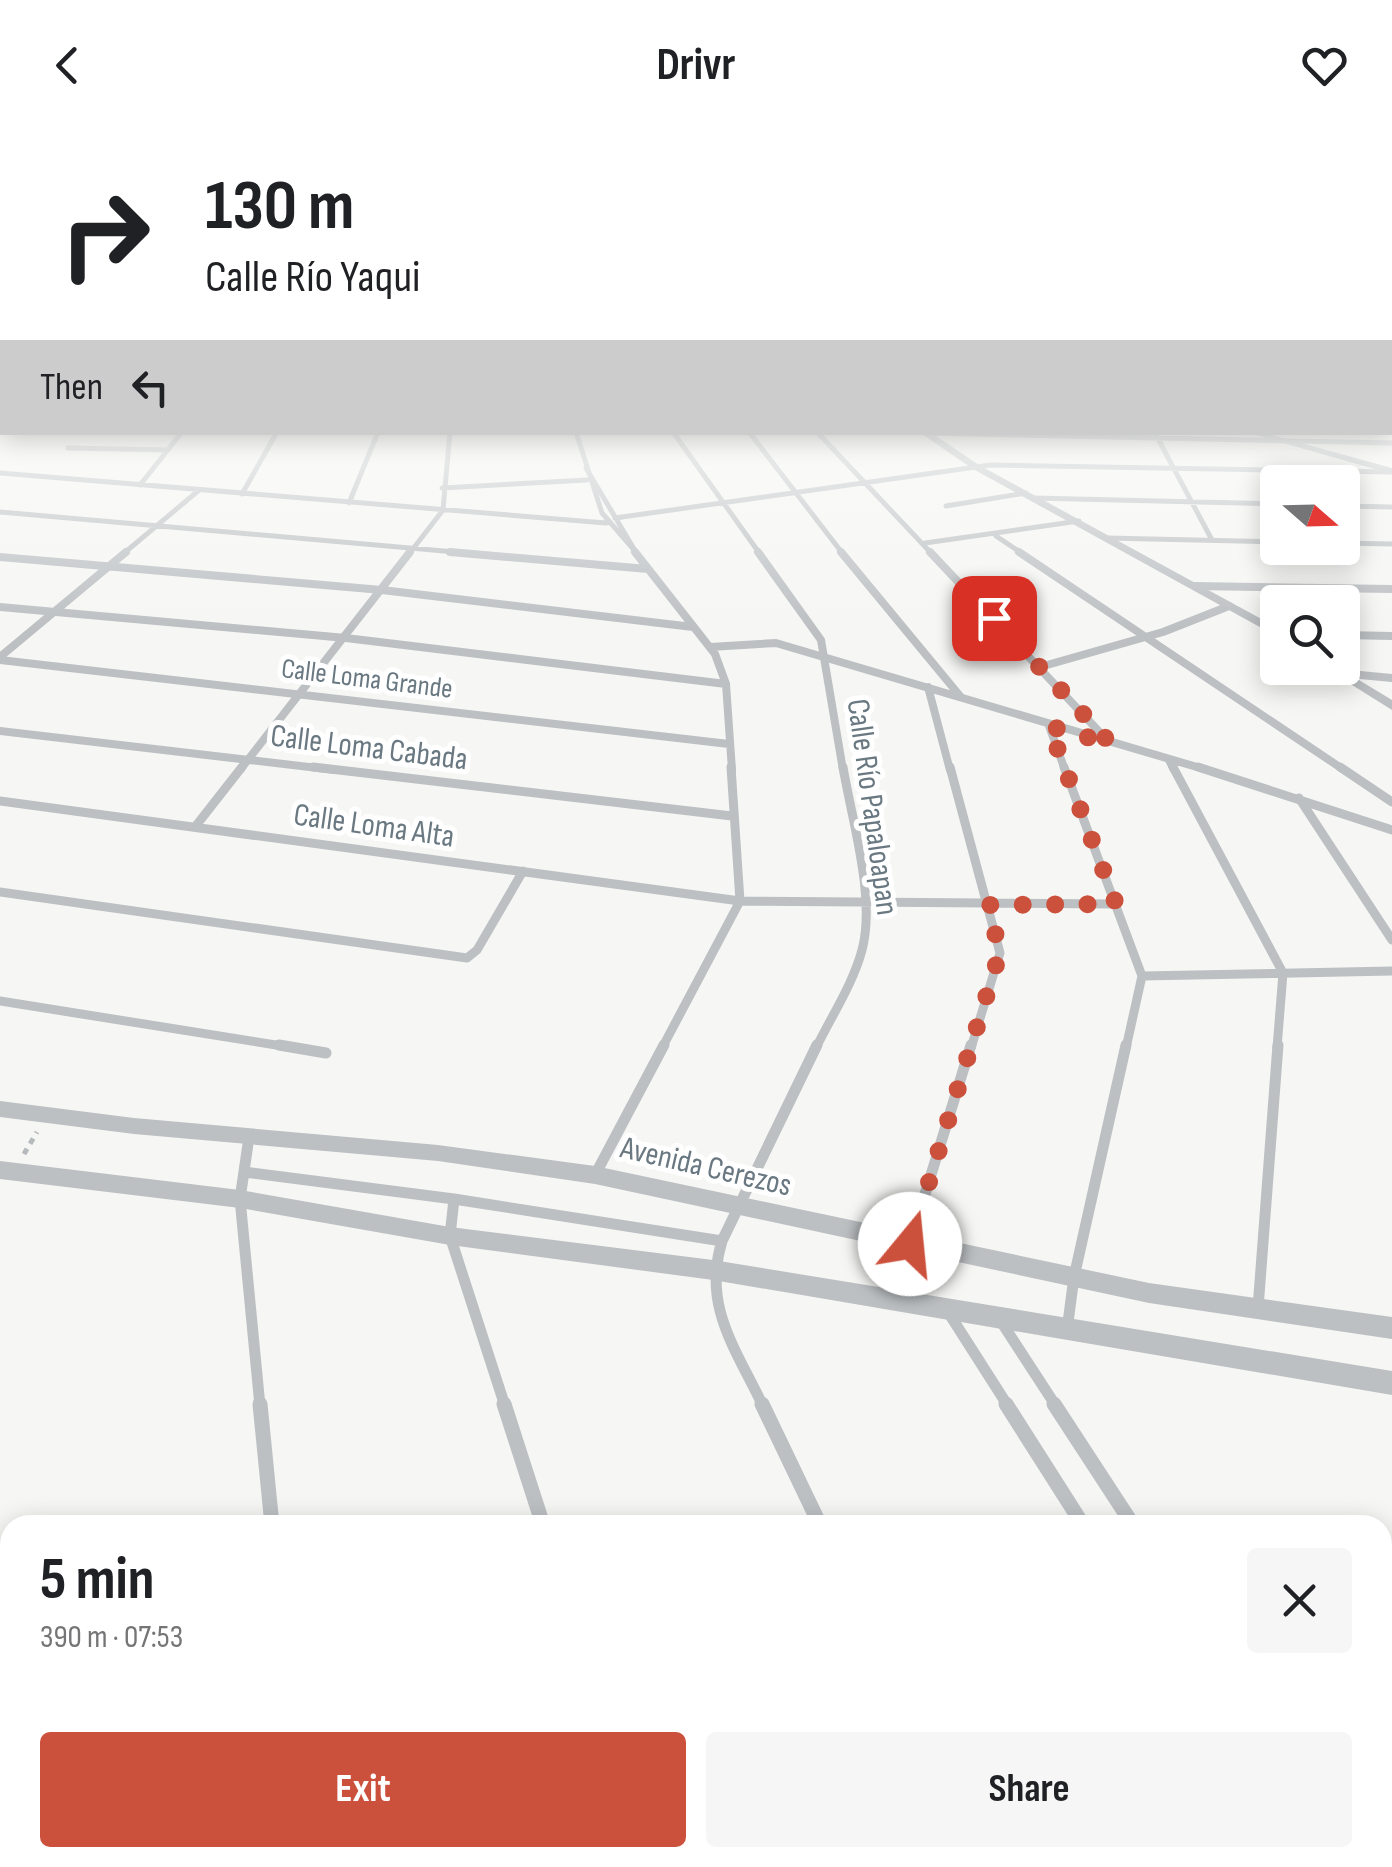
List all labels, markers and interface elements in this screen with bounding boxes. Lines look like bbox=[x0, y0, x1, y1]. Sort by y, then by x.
icon: back bbox=[40, 38, 95, 93]
text: Drivr bbox=[656, 38, 736, 93]
icon: heart bbox=[1297, 38, 1352, 93]
text: 130 m bbox=[205, 165, 354, 249]
icon: right bbox=[40, 170, 170, 300]
text: Calle Río Yaqui bbox=[205, 250, 420, 305]
icon: left bbox=[123, 360, 178, 415]
text: Then bbox=[40, 365, 103, 410]
north arrow bbox=[1260, 465, 1360, 565]
map controls bbox=[1260, 465, 1360, 685]
pin bbox=[952, 576, 1037, 661]
button: search bbox=[1260, 585, 1360, 685]
icon: arrive bbox=[967, 591, 1022, 646]
street label: Calle Loma Grande bbox=[280, 652, 454, 706]
street label: Calle Río Papaloapan bbox=[838, 696, 906, 918]
street label: Calle Loma Cabada bbox=[268, 717, 470, 779]
street label: Calle Loma Alta bbox=[291, 795, 457, 857]
street label: Avenida Cerezos bbox=[616, 1128, 795, 1206]
position arrow bbox=[858, 1192, 962, 1296]
text: 5 min bbox=[40, 1544, 154, 1616]
button: close bbox=[1247, 1548, 1352, 1653]
text: 390 m · 07:53 bbox=[40, 1618, 183, 1657]
button: Exit bbox=[40, 1732, 686, 1847]
button: Share bbox=[706, 1732, 1352, 1847]

